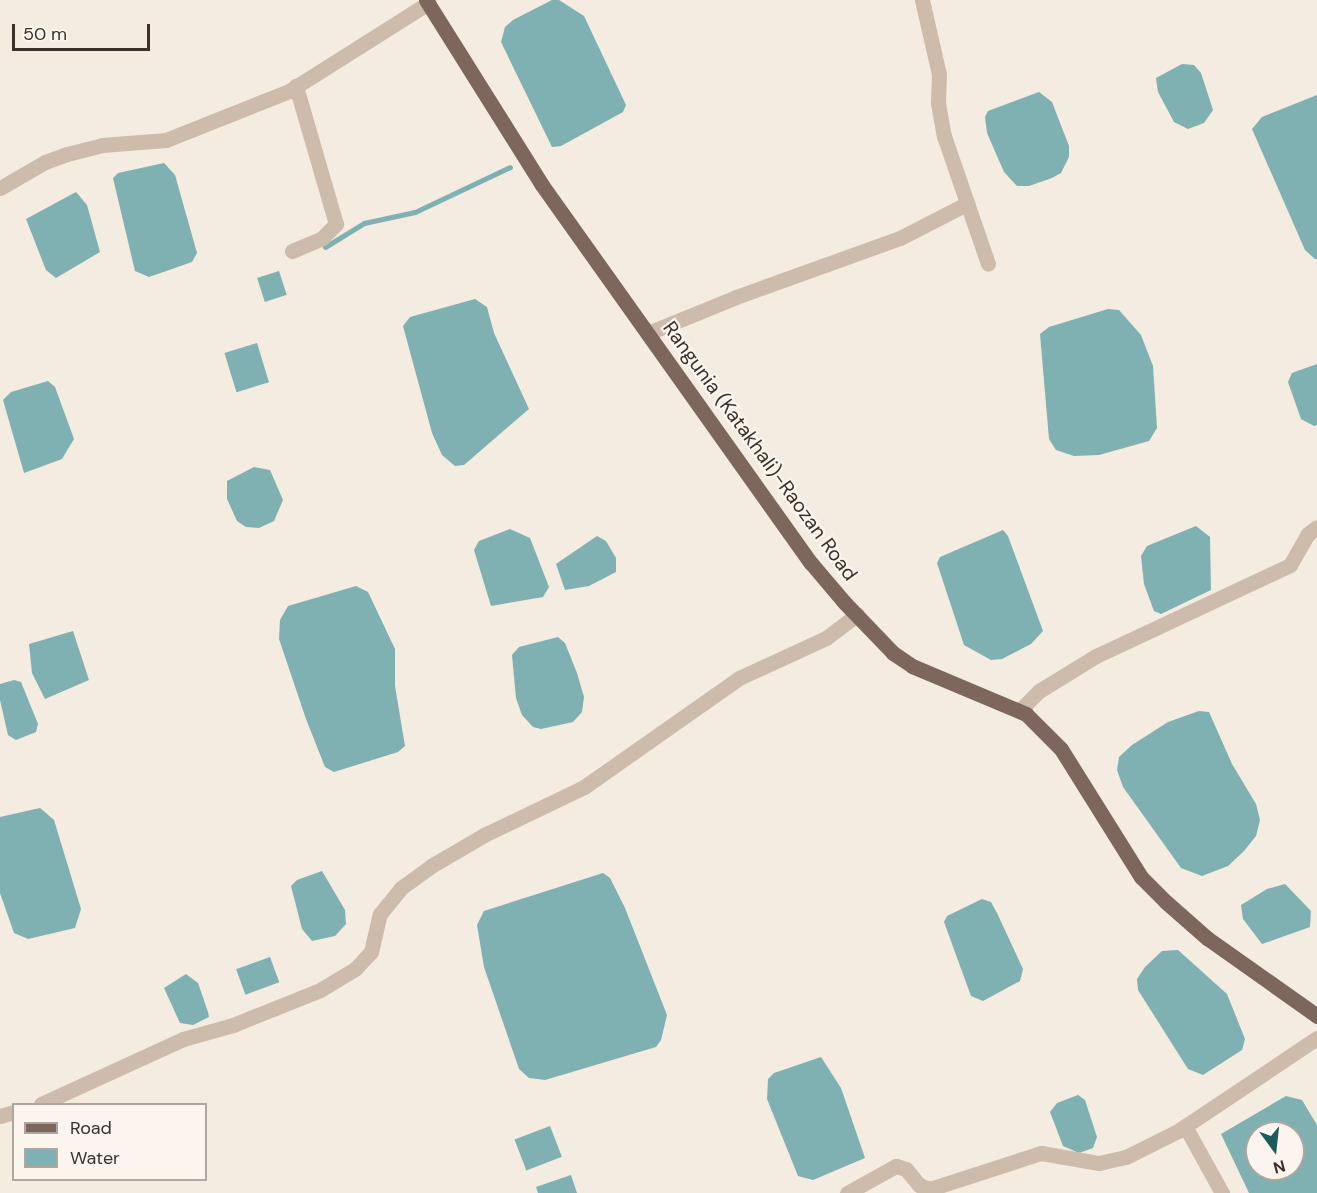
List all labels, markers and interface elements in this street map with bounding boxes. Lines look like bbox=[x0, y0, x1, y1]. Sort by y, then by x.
scale bar bbox=[15, 12, 153, 50]
text: 50 m bbox=[23, 22, 67, 46]
street label: Rangunia (Katakhali)-Raozan Road bbox=[658, 317, 862, 585]
legend bbox=[12, 1103, 207, 1181]
text: Road bbox=[70, 1116, 112, 1140]
north arrow bbox=[1245, 1121, 1305, 1181]
text: Water bbox=[70, 1146, 120, 1170]
text: N bbox=[1271, 1155, 1288, 1179]

